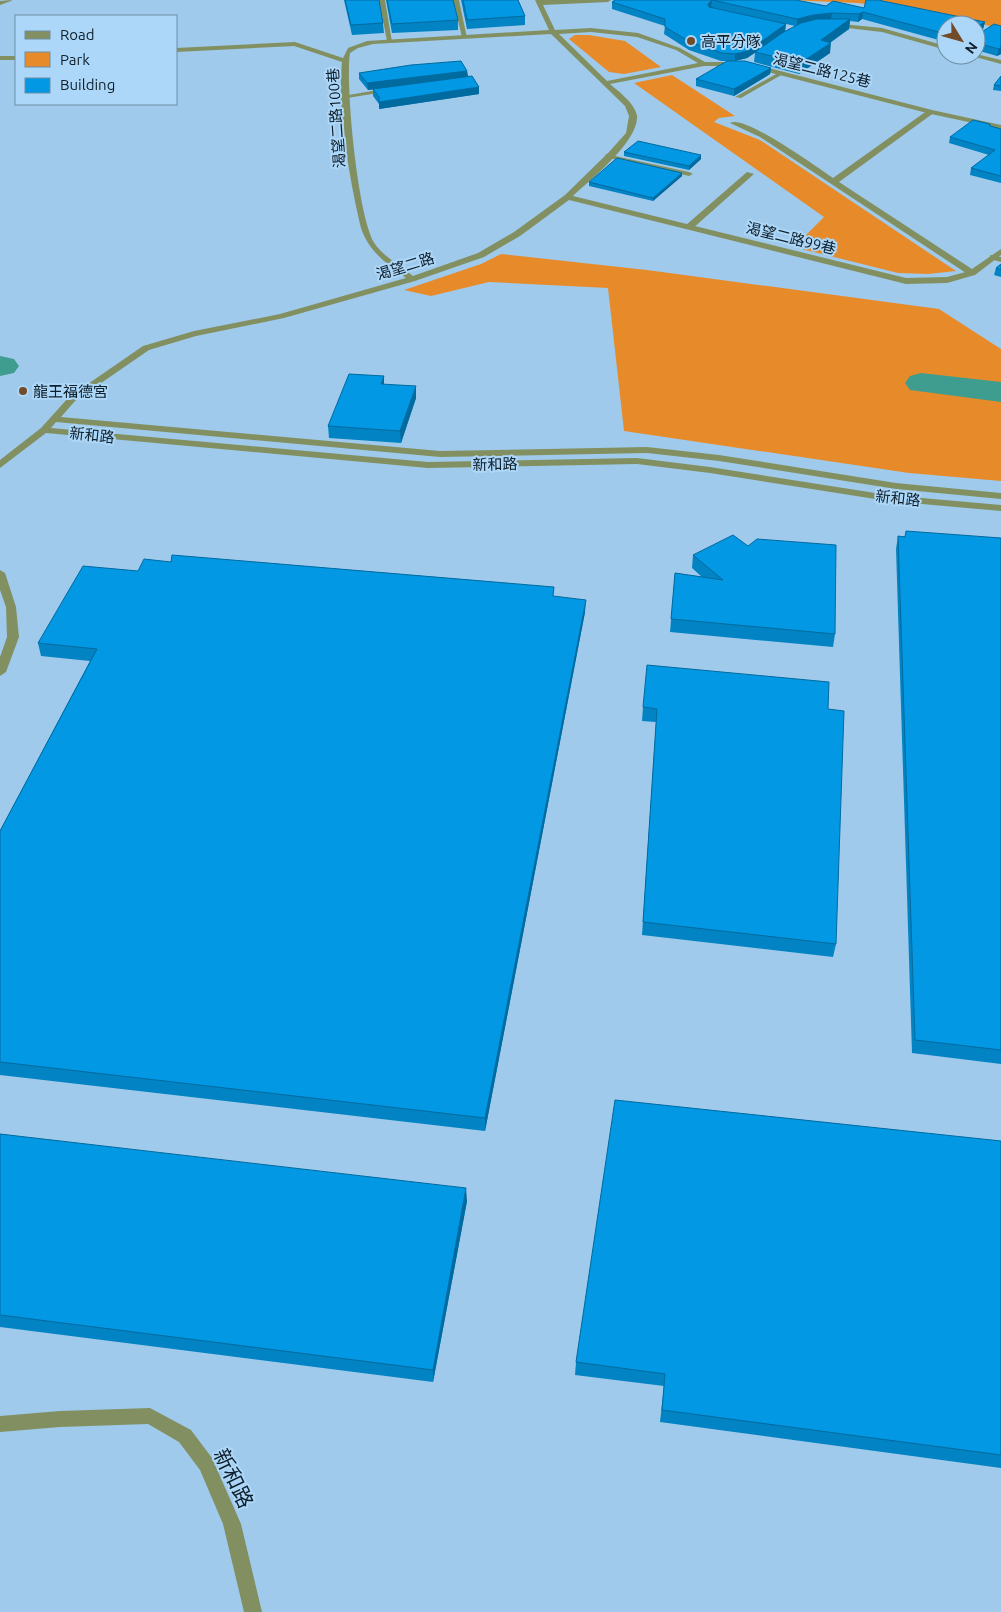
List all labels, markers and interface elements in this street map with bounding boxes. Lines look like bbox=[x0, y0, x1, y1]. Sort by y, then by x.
legend bbox=[15, 15, 178, 105]
north arrow bbox=[936, 15, 986, 65]
text: Road bbox=[60, 26, 95, 43]
place label: 高平分隊 bbox=[701, 33, 761, 50]
marker: 高平分隊 bbox=[685, 35, 697, 47]
text: N bbox=[962, 39, 981, 57]
street label: 渴望二路125巷 bbox=[771, 50, 873, 90]
text: Park bbox=[60, 51, 90, 68]
street label: 渴望二路100巷 bbox=[324, 67, 348, 169]
text: Building bbox=[60, 76, 115, 93]
street label: 渴望二路99巷 bbox=[744, 219, 838, 257]
street label: 渴望二路 bbox=[374, 249, 436, 283]
place label: 龍王福德宮 bbox=[33, 383, 108, 400]
marker: 龍王福德宮 bbox=[17, 385, 29, 397]
street label: 新和路 bbox=[69, 424, 115, 446]
street label: 新和路 bbox=[472, 455, 518, 473]
street label: 新和路 bbox=[875, 487, 921, 509]
street label: 新和路 bbox=[209, 1444, 259, 1512]

